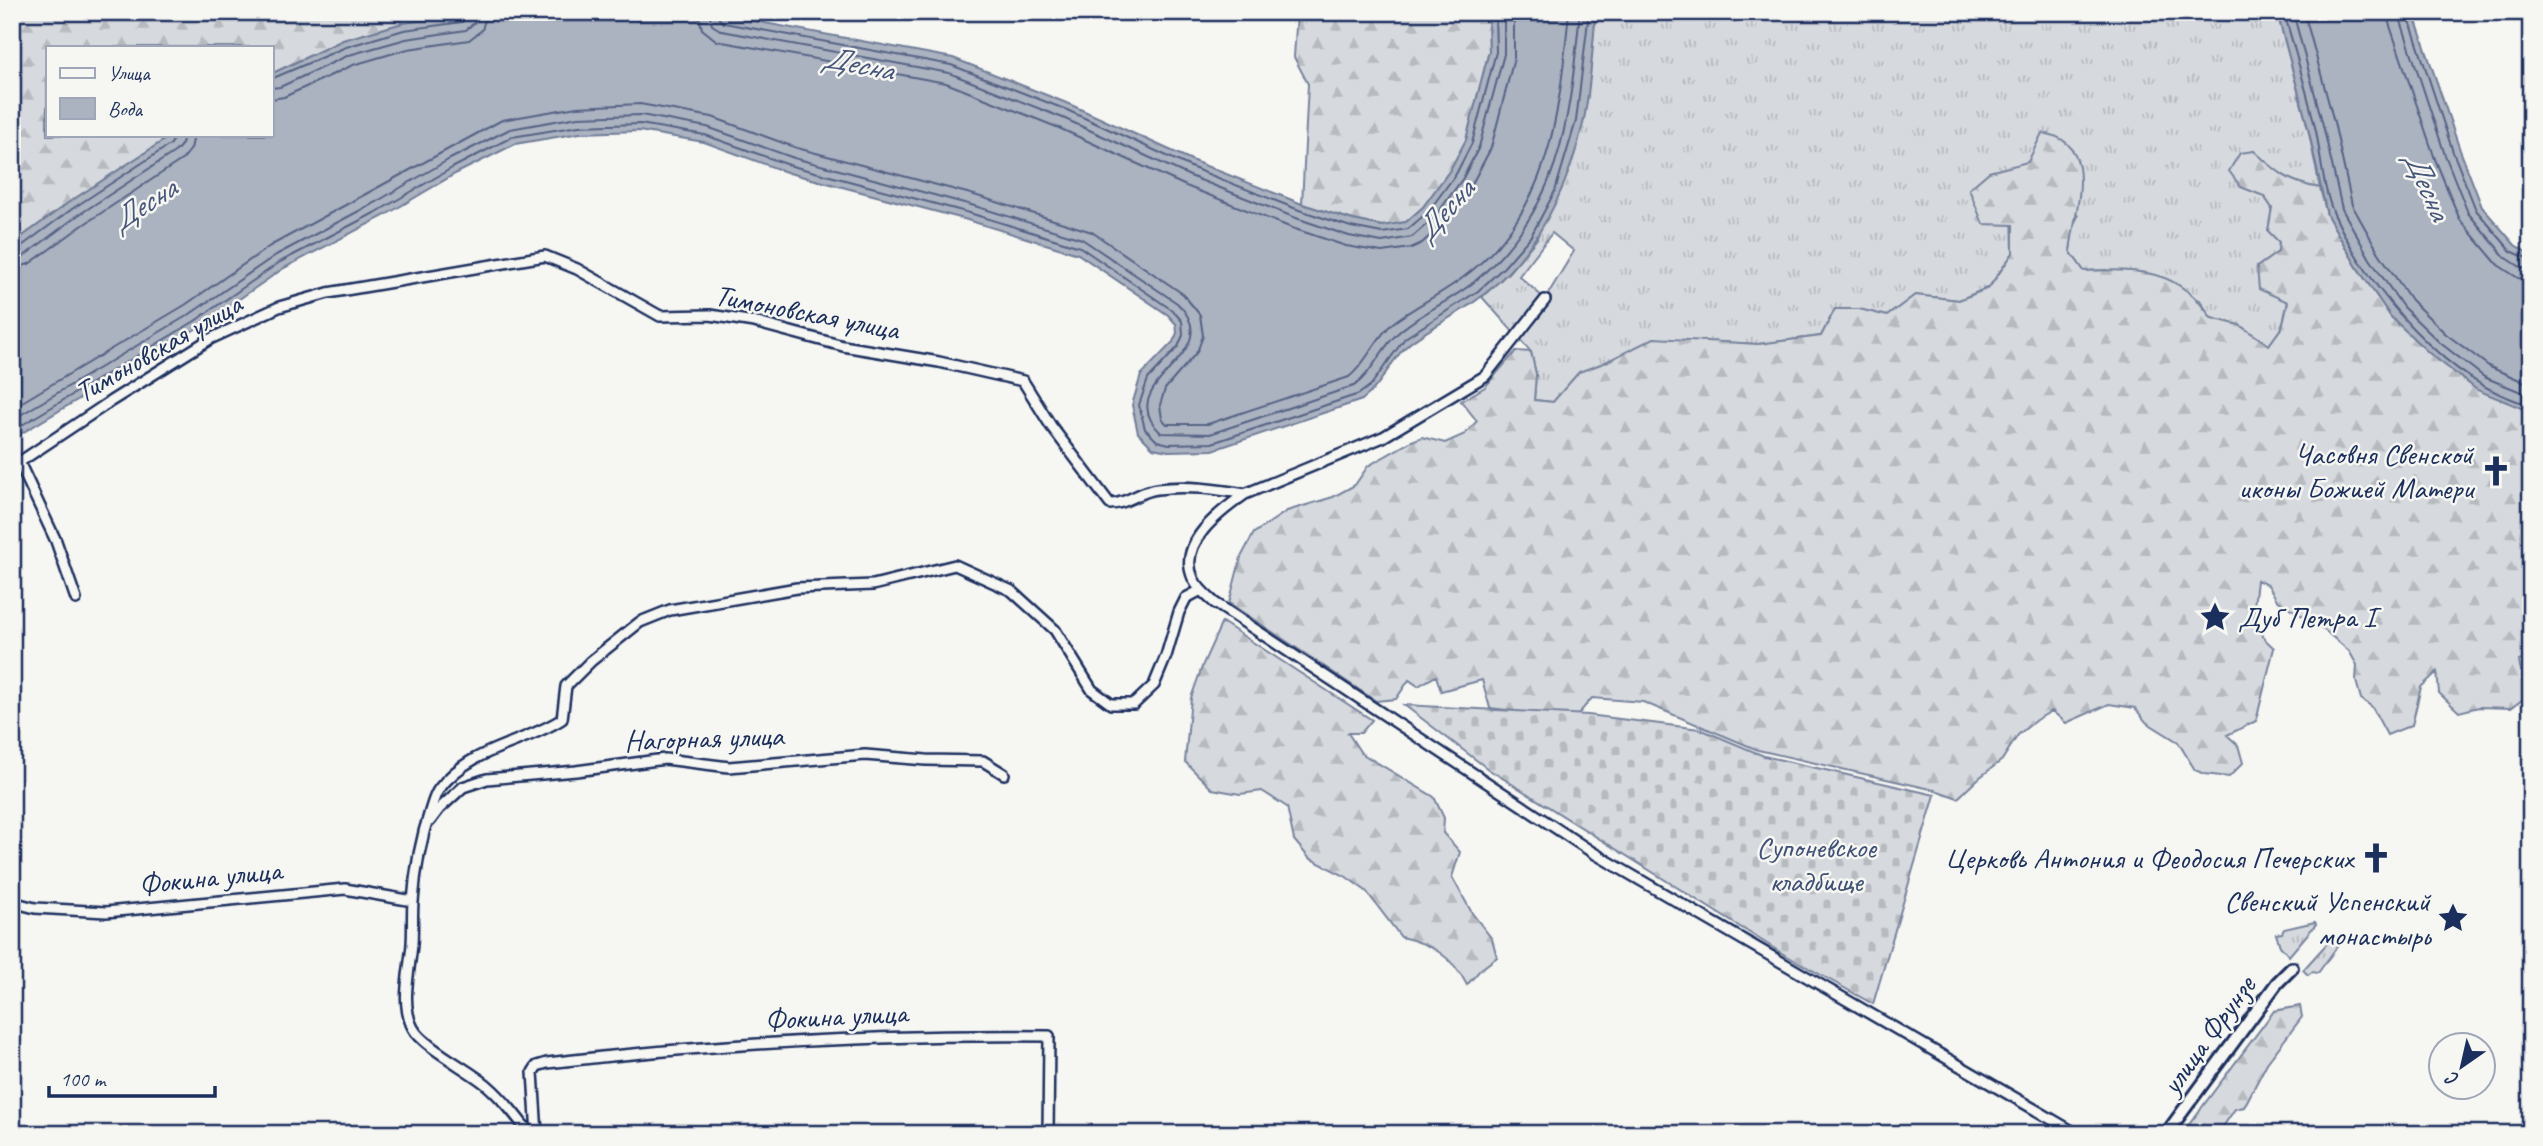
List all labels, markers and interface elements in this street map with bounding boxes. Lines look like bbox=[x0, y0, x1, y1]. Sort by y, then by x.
water label: Десна bbox=[818, 36, 900, 91]
legend bbox=[46, 46, 273, 136]
text: Улица bbox=[108, 60, 151, 86]
text: Вода bbox=[108, 96, 144, 122]
water label: Десна bbox=[2394, 144, 2462, 229]
water label: Десна bbox=[102, 166, 187, 241]
water label: Десна bbox=[1405, 168, 1485, 251]
street label: Тимоновская улица bbox=[712, 276, 904, 349]
street label: Тимоновская улица bbox=[68, 284, 250, 411]
place label: Часовня Свенской иконы Божией Матери bbox=[2239, 435, 2475, 507]
church icon: Часовня Свенской иконы Божией Матери bbox=[2479, 454, 2513, 488]
place label: Дуб Петра I bbox=[2238, 598, 2382, 636]
place icon: Дуб Петра I bbox=[2198, 600, 2232, 634]
street label: Нагорная улица bbox=[624, 716, 786, 760]
park label: Супоневское кладбище bbox=[1756, 828, 1878, 900]
place label: Церковь Антония и Феодосия Печерских bbox=[1945, 839, 2356, 877]
church icon: Церковь Антония и Феодосия Печерских bbox=[2359, 841, 2393, 875]
street label: Фокина улица bbox=[137, 850, 286, 903]
place label: Свенский Успенский монастырь bbox=[2224, 882, 2432, 954]
place icon: Свенский Успенский монастырь bbox=[2436, 901, 2470, 935]
street label: улица Фрунзе bbox=[2151, 966, 2265, 1103]
street label: Фокина улица bbox=[764, 993, 911, 1039]
north arrow bbox=[2428, 1030, 2498, 1100]
scale bar bbox=[49, 1055, 215, 1099]
text: С bbox=[2440, 1065, 2464, 1092]
text: 100 m bbox=[60, 1066, 107, 1092]

